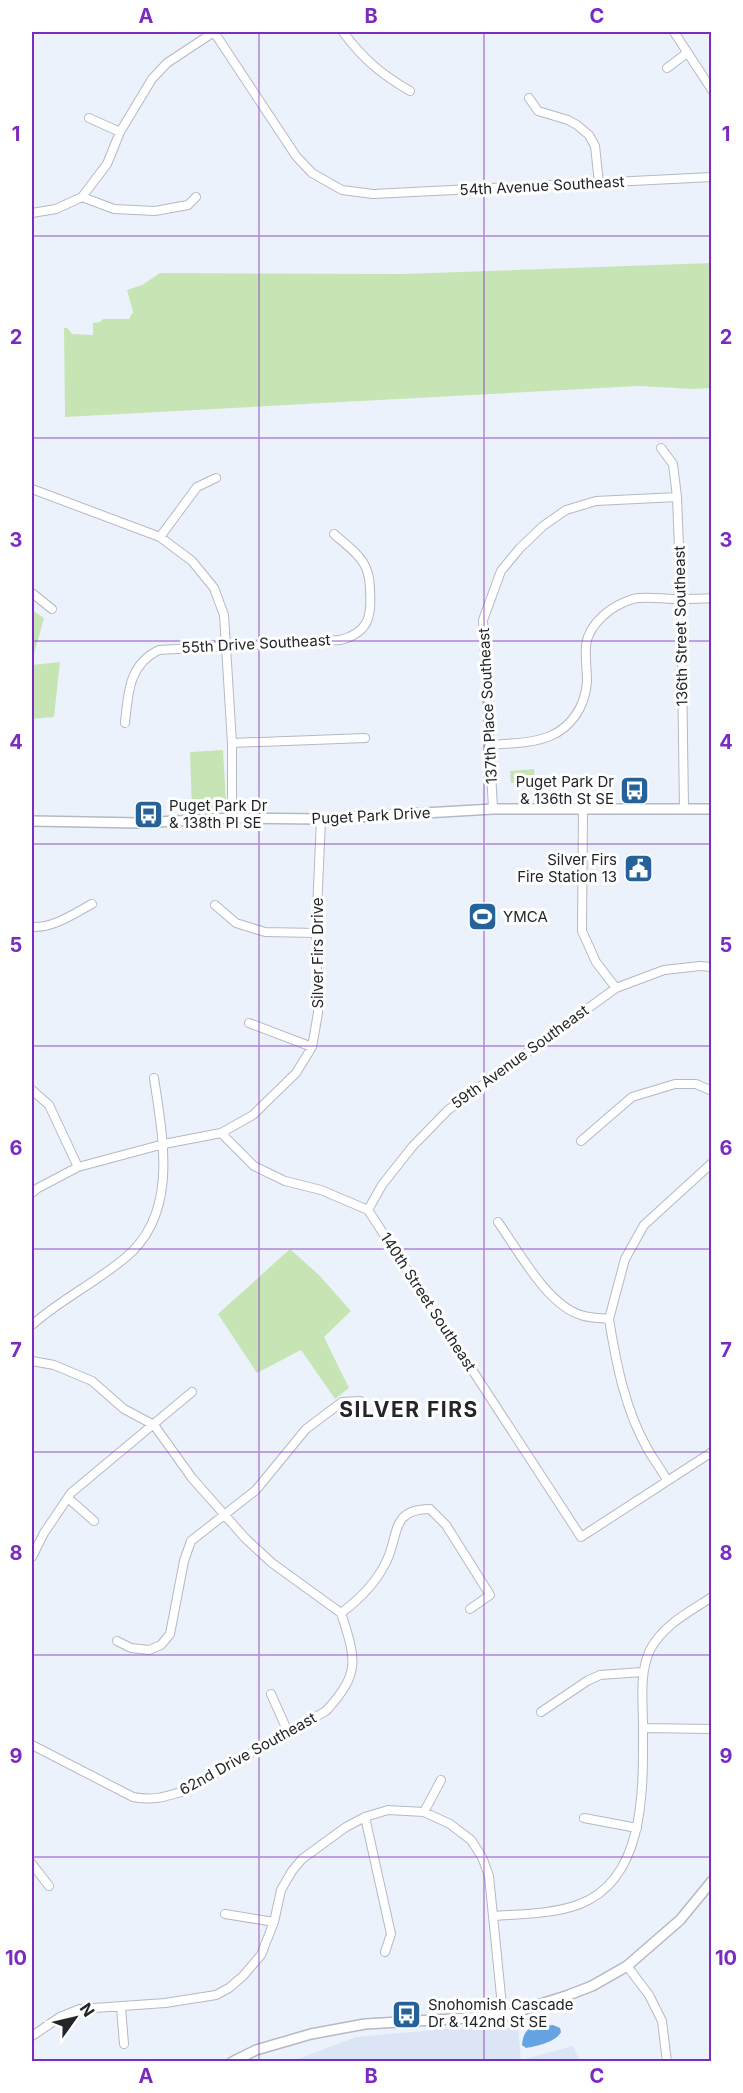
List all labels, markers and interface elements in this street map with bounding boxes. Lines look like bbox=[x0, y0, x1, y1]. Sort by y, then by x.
text: A bbox=[139, 4, 154, 28]
text: B bbox=[364, 4, 378, 28]
text: C bbox=[590, 4, 604, 28]
text: 1 bbox=[12, 122, 20, 146]
text: 1 bbox=[722, 122, 730, 146]
street label: 54th Avenue Southeast bbox=[459, 172, 625, 199]
text: 2 bbox=[10, 325, 22, 349]
text: 2 bbox=[720, 325, 732, 349]
text: 3 bbox=[10, 528, 22, 552]
text: 3 bbox=[720, 528, 732, 552]
street label: 136th Street Southeast bbox=[670, 545, 691, 706]
street label: 137th Place Southeast bbox=[474, 627, 501, 785]
street label: 55th Drive Southeast bbox=[181, 630, 331, 657]
text: 4 bbox=[9, 730, 23, 754]
text: 4 bbox=[719, 730, 733, 754]
place label: Puget Park Dr & 136th St SE bbox=[516, 772, 614, 808]
bus stop icon: Puget Park Dr & 136th St SE bbox=[619, 775, 651, 807]
place label: Puget Park Dr & 138th Pl SE bbox=[169, 796, 268, 832]
bus stop icon: Puget Park Dr & 138th Pl SE bbox=[132, 799, 164, 831]
street label: Puget Park Drive bbox=[311, 803, 431, 828]
place label: Silver Firs Fire Station 13 bbox=[517, 850, 617, 886]
public building icon: Silver Firs Fire Station 13 bbox=[622, 853, 654, 885]
street label: Silver Firs Drive bbox=[308, 897, 327, 1009]
sports icon: YMCA bbox=[466, 901, 498, 933]
place label: YMCA bbox=[503, 907, 548, 926]
text: 5 bbox=[10, 933, 22, 957]
text: 5 bbox=[720, 933, 732, 957]
street label: 59th Avenue Southeast bbox=[447, 1000, 592, 1113]
text: 6 bbox=[10, 1136, 23, 1160]
text: 6 bbox=[720, 1136, 733, 1160]
street label: 140th Street Southeast bbox=[376, 1229, 480, 1375]
text: 7 bbox=[10, 1338, 22, 1362]
text: 7 bbox=[720, 1338, 732, 1362]
district label: SILVER FIRS bbox=[339, 1397, 479, 1422]
text: 8 bbox=[9, 1541, 23, 1565]
text: 8 bbox=[719, 1541, 733, 1565]
street label: 62nd Drive Southeast bbox=[176, 1708, 320, 1799]
text: 9 bbox=[10, 1744, 23, 1768]
text: 9 bbox=[720, 1744, 733, 1768]
text: 10 bbox=[5, 1946, 27, 1970]
text: 10 bbox=[715, 1946, 737, 1970]
north arrow bbox=[45, 1988, 105, 2048]
place label: Snohomish Cascade Dr & 142nd St SE bbox=[428, 1995, 574, 2031]
bus stop icon: Snohomish Cascade Dr & 142nd St SE bbox=[391, 1998, 423, 2030]
text: N bbox=[76, 1999, 99, 2020]
text: A bbox=[139, 2064, 154, 2088]
text: B bbox=[364, 2064, 378, 2088]
text: C bbox=[590, 2064, 604, 2088]

